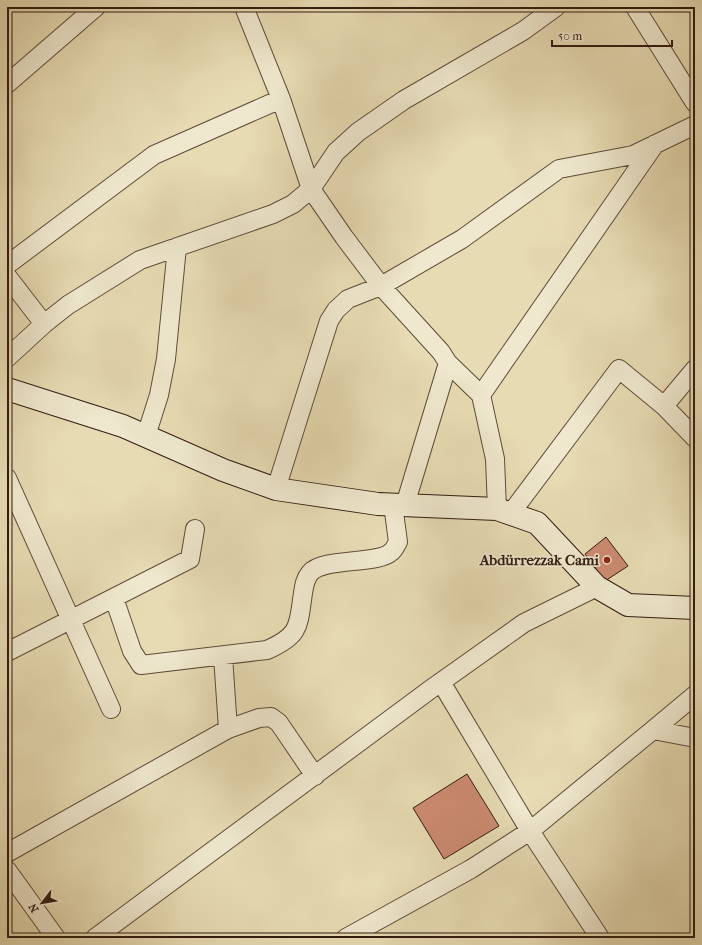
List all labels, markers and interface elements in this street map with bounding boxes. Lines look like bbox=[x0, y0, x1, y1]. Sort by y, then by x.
scale bar bbox=[552, 22, 672, 48]
text: 50 m bbox=[558, 29, 582, 43]
place label: Abdürrezzak Cami bbox=[479, 551, 600, 569]
marker: Abdürrezzak Cami bbox=[602, 555, 612, 565]
north arrow bbox=[22, 883, 62, 923]
text: N bbox=[26, 900, 42, 915]

